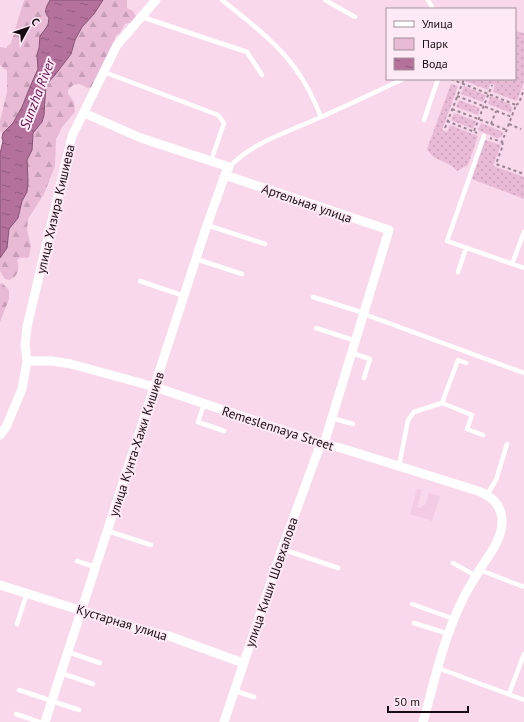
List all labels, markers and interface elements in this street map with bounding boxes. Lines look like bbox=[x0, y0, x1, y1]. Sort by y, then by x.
north arrow bbox=[8, 8, 48, 48]
legend bbox=[386, 8, 516, 80]
text: С bbox=[28, 15, 43, 28]
text: Улица bbox=[422, 16, 453, 31]
text: Парк bbox=[422, 36, 448, 51]
water label: Sunzha River bbox=[15, 55, 59, 132]
text: Вода bbox=[422, 56, 448, 71]
street label: улица Хизира Кишиева bbox=[32, 143, 79, 276]
street label: Артельная улица bbox=[259, 180, 354, 227]
street label: улица Кунта-Хажи Кишиев bbox=[105, 370, 168, 519]
street label: Remeslennaya Street bbox=[220, 402, 336, 455]
street label: улица Киши Шовхалова bbox=[241, 515, 302, 649]
street label: Кустарная улица bbox=[74, 601, 169, 644]
scale bar bbox=[388, 688, 468, 714]
text: 50 m bbox=[394, 694, 420, 709]

